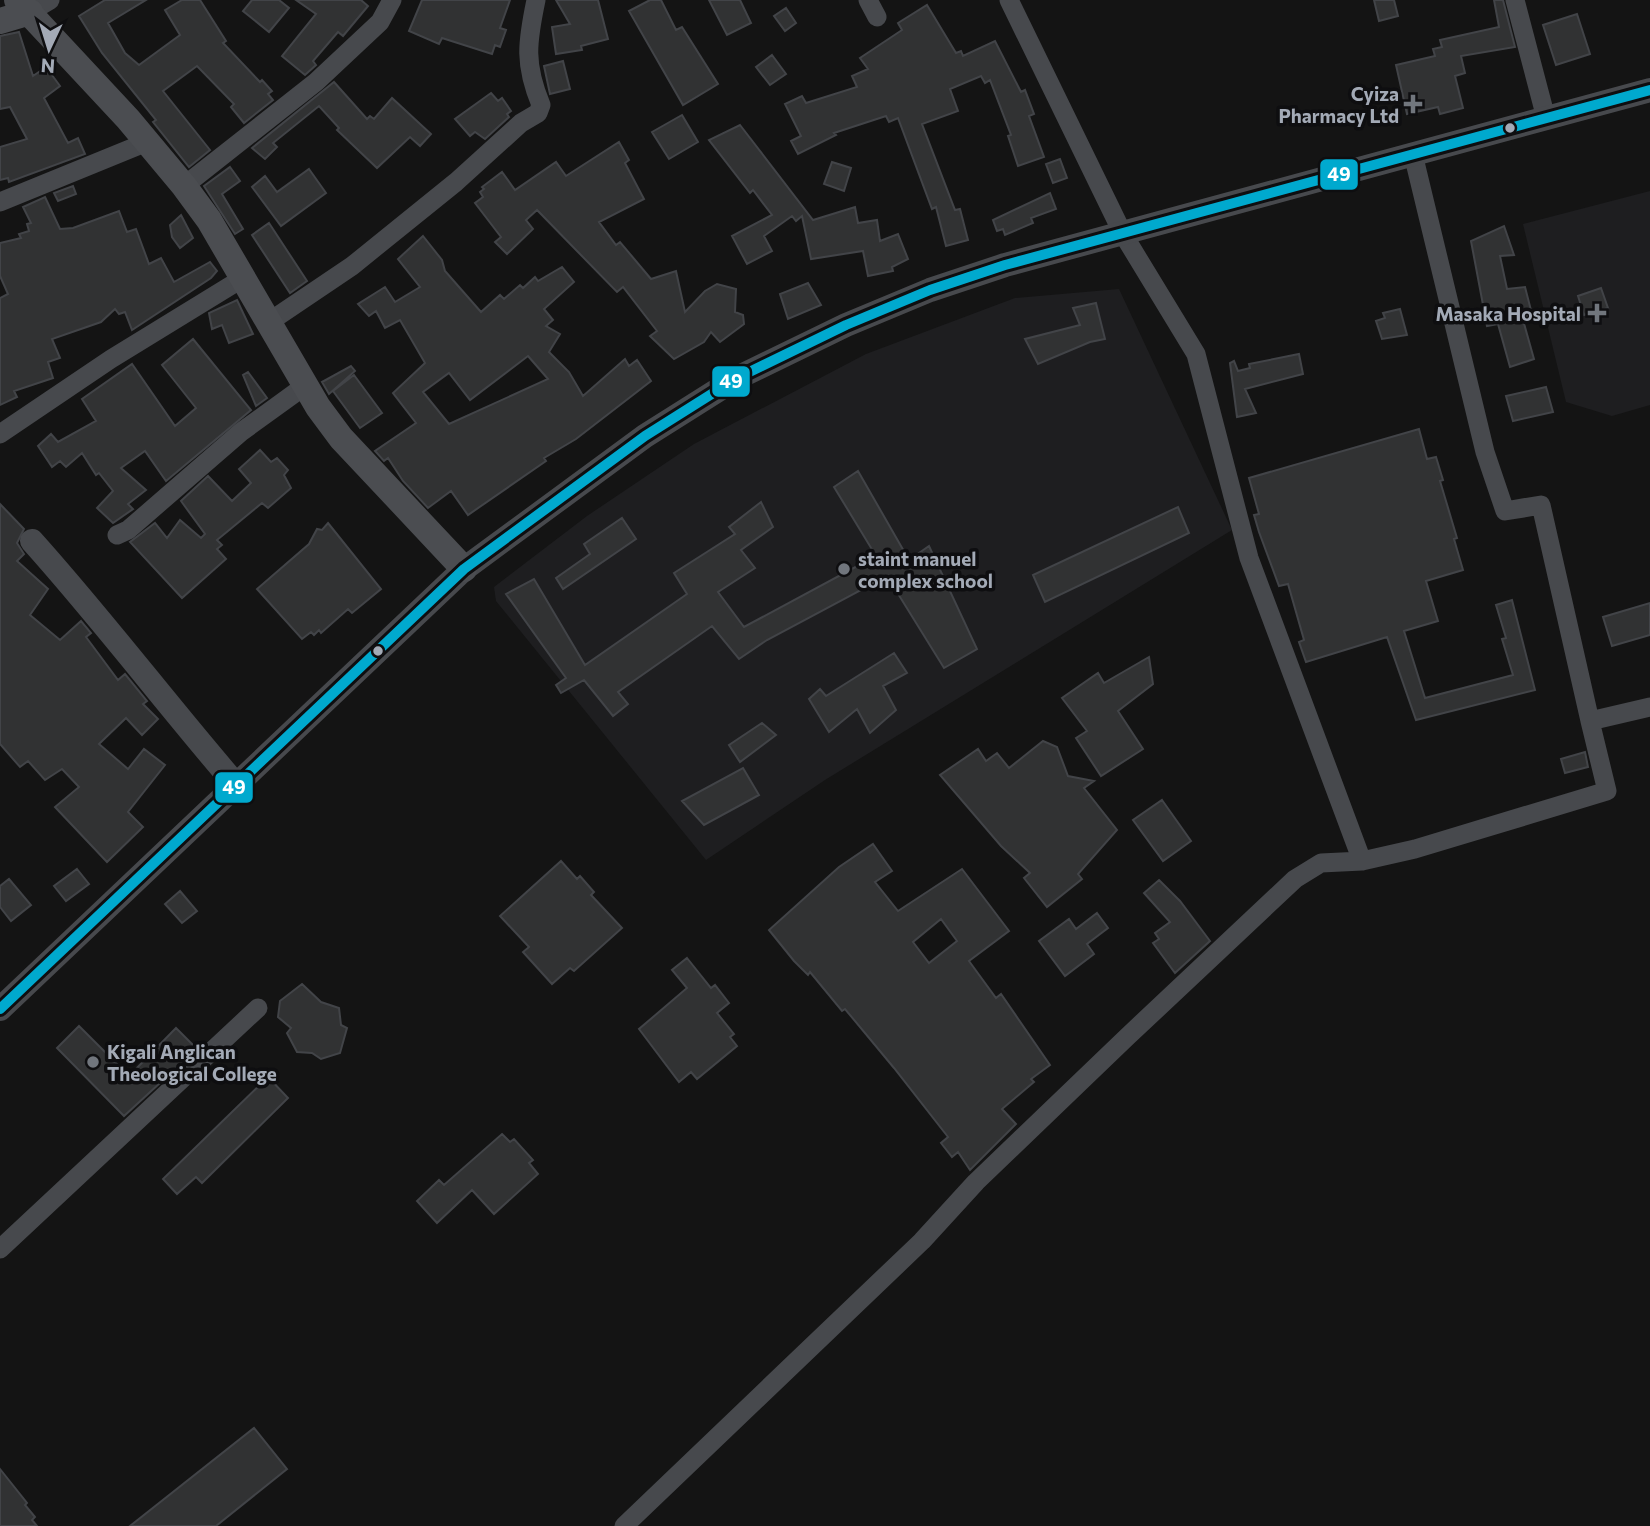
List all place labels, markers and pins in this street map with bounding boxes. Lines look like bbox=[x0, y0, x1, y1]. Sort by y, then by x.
place label: Cyiza Pharmacy Ltd bbox=[1278, 82, 1399, 127]
marker: Cyiza Pharmacy Ltd bbox=[1405, 96, 1421, 112]
unlabelled marker bbox=[1503, 121, 1517, 135]
place label: Masaka Hospital bbox=[1435, 302, 1581, 325]
marker: Masaka Hospital bbox=[1587, 303, 1607, 323]
place label: staint manuel complex school bbox=[858, 547, 993, 592]
marker: staint manuel complex school bbox=[836, 561, 852, 577]
unlabelled marker bbox=[371, 644, 385, 658]
place label: Kigali Anglican Theological College bbox=[107, 1040, 277, 1085]
marker: Kigali Anglican Theological College bbox=[85, 1054, 101, 1070]

